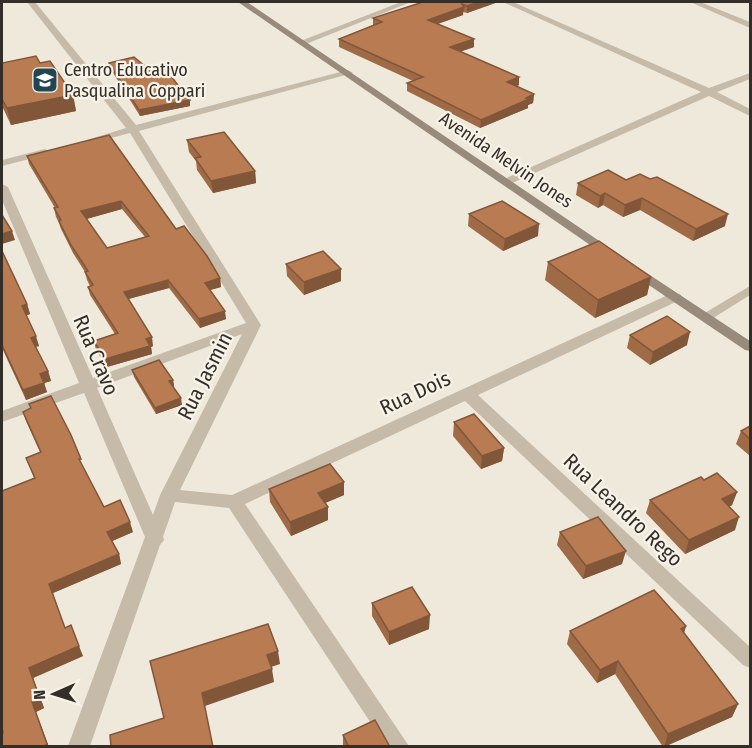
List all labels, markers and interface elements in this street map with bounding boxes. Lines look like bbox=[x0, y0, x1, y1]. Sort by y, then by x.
place label: Centro Educativo Pasqualina Coppari bbox=[64, 59, 205, 102]
school or university icon: Centro Educativo Pasqualina Coppari bbox=[30, 65, 60, 95]
street label: Avenida Melvin Jones bbox=[435, 107, 577, 213]
street label: Rua Cravo bbox=[67, 311, 125, 399]
street label: Rua Jasmin bbox=[172, 328, 238, 424]
street label: Rua Dois bbox=[375, 365, 455, 421]
street label: Rua Leandro Rego bbox=[558, 448, 688, 572]
north arrow bbox=[24, 664, 84, 724]
text: N bbox=[30, 689, 49, 700]

